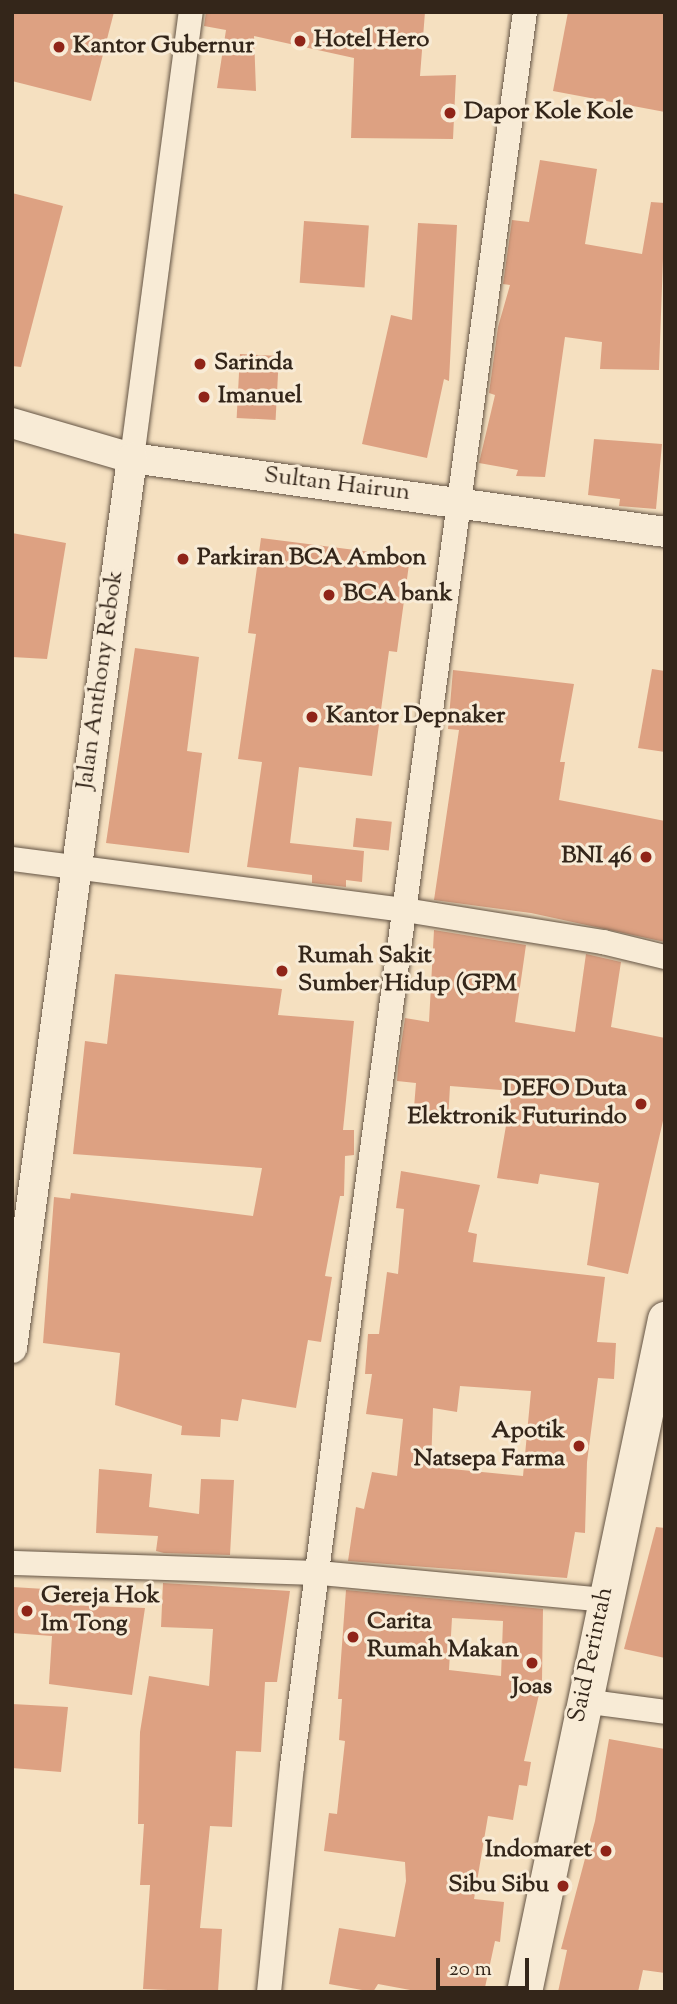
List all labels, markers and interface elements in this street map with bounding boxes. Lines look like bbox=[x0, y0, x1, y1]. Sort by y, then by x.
place label: Hotel Hero bbox=[314, 27, 429, 55]
place label: Kantor Gubernur bbox=[73, 33, 254, 61]
marker: Hotel Hero bbox=[292, 33, 308, 49]
marker: Kantor Gubernur bbox=[51, 39, 67, 55]
place label: Dapor Kole Kole bbox=[464, 99, 633, 127]
marker: Dapor Kole Kole bbox=[442, 105, 458, 121]
place label: Sarinda bbox=[214, 350, 293, 378]
marker: Sarinda bbox=[192, 356, 208, 372]
place label: Imanuel bbox=[218, 383, 302, 411]
marker: Imanuel bbox=[196, 389, 212, 405]
street label: Sultan Hairun bbox=[262, 462, 412, 508]
place label: Parkiran BCA Ambon bbox=[197, 545, 427, 573]
marker: Parkiran BCA Ambon bbox=[175, 551, 191, 567]
street label: Jalan Anthony Rebok bbox=[71, 569, 131, 791]
place label: BCA bank bbox=[343, 581, 452, 609]
marker: BCA bank bbox=[321, 587, 337, 603]
place label: Kantor Depnaker bbox=[326, 703, 505, 731]
marker: Kantor Depnaker bbox=[304, 709, 320, 725]
place label: BNI 46 bbox=[561, 843, 632, 871]
marker: BNI 46 bbox=[638, 849, 654, 865]
place label: Rumah Sakit Sumber Hidup (GPM bbox=[298, 943, 517, 999]
marker: Rumah Sakit Sumber Hidup (GPM bbox=[272, 961, 292, 981]
place label: DEFO Duta Elektronik Futurindo bbox=[408, 1076, 627, 1132]
marker: DEFO Duta Elektronik Futurindo bbox=[633, 1096, 649, 1112]
place label: Apotik Natsepa Farma bbox=[413, 1418, 565, 1474]
marker: Apotik Natsepa Farma bbox=[571, 1438, 587, 1454]
place label: Gereja Hok Im Tong bbox=[41, 1583, 160, 1639]
street label: Said Perintah bbox=[564, 1585, 620, 1725]
marker: Gereja Hok Im Tong bbox=[19, 1603, 35, 1619]
place label: Carita Rumah Makan bbox=[367, 1609, 519, 1665]
marker: Carita Rumah Makan bbox=[345, 1629, 361, 1645]
marker: Joas bbox=[524, 1655, 540, 1671]
place label: Joas bbox=[512, 1674, 552, 1702]
place label: Indomaret bbox=[485, 1837, 592, 1865]
marker: Indomaret bbox=[598, 1843, 614, 1859]
place label: Sibu Sibu bbox=[448, 1872, 549, 1900]
marker: Sibu Sibu bbox=[555, 1878, 571, 1894]
scale bar bbox=[439, 1944, 532, 1988]
text: 20 m bbox=[449, 1955, 492, 1985]

